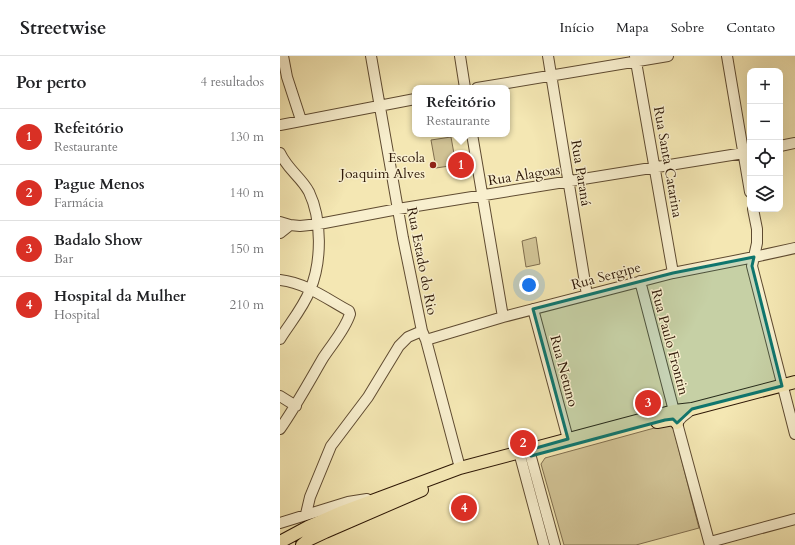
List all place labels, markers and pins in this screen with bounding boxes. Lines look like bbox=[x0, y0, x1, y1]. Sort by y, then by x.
place label: Escola Joaquim Alves bbox=[338, 148, 425, 183]
pin: 1 bbox=[448, 150, 474, 180]
marker: Escola Joaquim Alves bbox=[428, 160, 438, 170]
pin: 3 bbox=[635, 388, 661, 418]
pin: 2 bbox=[510, 428, 536, 458]
pin: 4 bbox=[451, 493, 477, 523]

